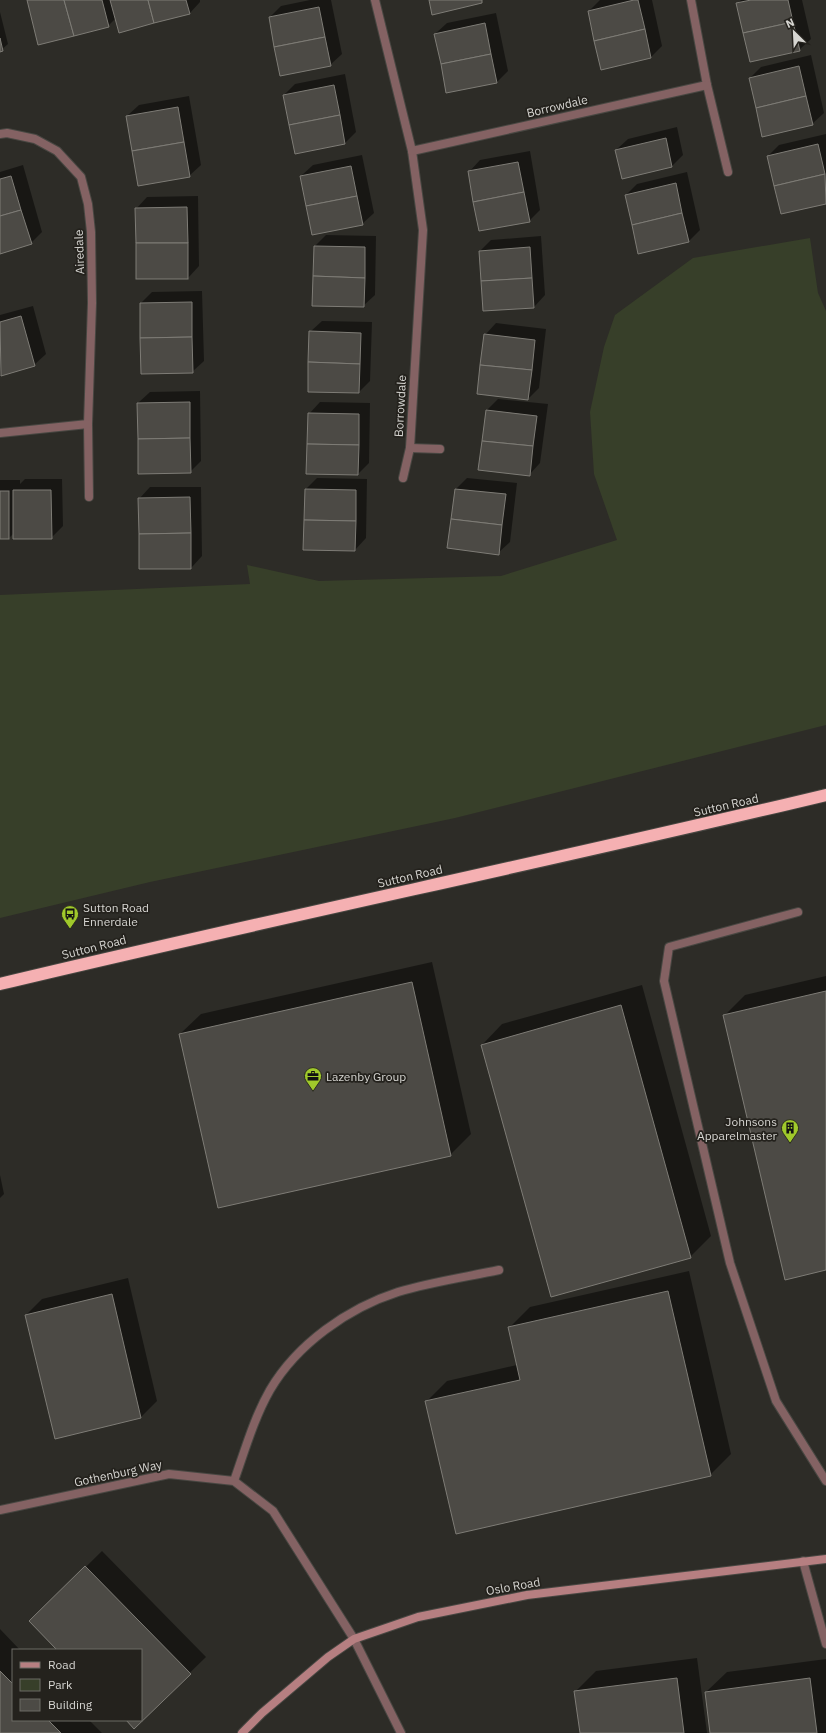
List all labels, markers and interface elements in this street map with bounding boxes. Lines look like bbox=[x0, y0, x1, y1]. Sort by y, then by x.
north arrow bbox=[774, 12, 814, 52]
text: N bbox=[783, 15, 796, 31]
street label: Borrowdale bbox=[525, 92, 589, 120]
street label: Airedale bbox=[71, 229, 87, 275]
street label: Borrowdale bbox=[391, 374, 409, 438]
street label: Sutton Road bbox=[692, 790, 760, 820]
street label: Sutton Road bbox=[376, 861, 444, 891]
place label: Sutton Road Ennerdale bbox=[83, 900, 149, 929]
bus stop icon: Sutton Road Ennerdale bbox=[60, 904, 80, 929]
street label: Sutton Road bbox=[60, 932, 128, 962]
office icon: Lazenby Group bbox=[303, 1066, 323, 1091]
place label: Lazenby Group bbox=[326, 1069, 406, 1084]
place label: Johnsons Apparelmaster bbox=[697, 1114, 778, 1143]
building icon: Johnsons Apparelmaster bbox=[780, 1118, 800, 1143]
street label: Gothenburg Way bbox=[73, 1456, 163, 1490]
street label: Oslo Road bbox=[485, 1574, 541, 1598]
legend bbox=[12, 1649, 142, 1721]
text: Road bbox=[48, 1657, 76, 1672]
text: Park bbox=[48, 1677, 73, 1692]
text: Building bbox=[48, 1697, 93, 1712]

